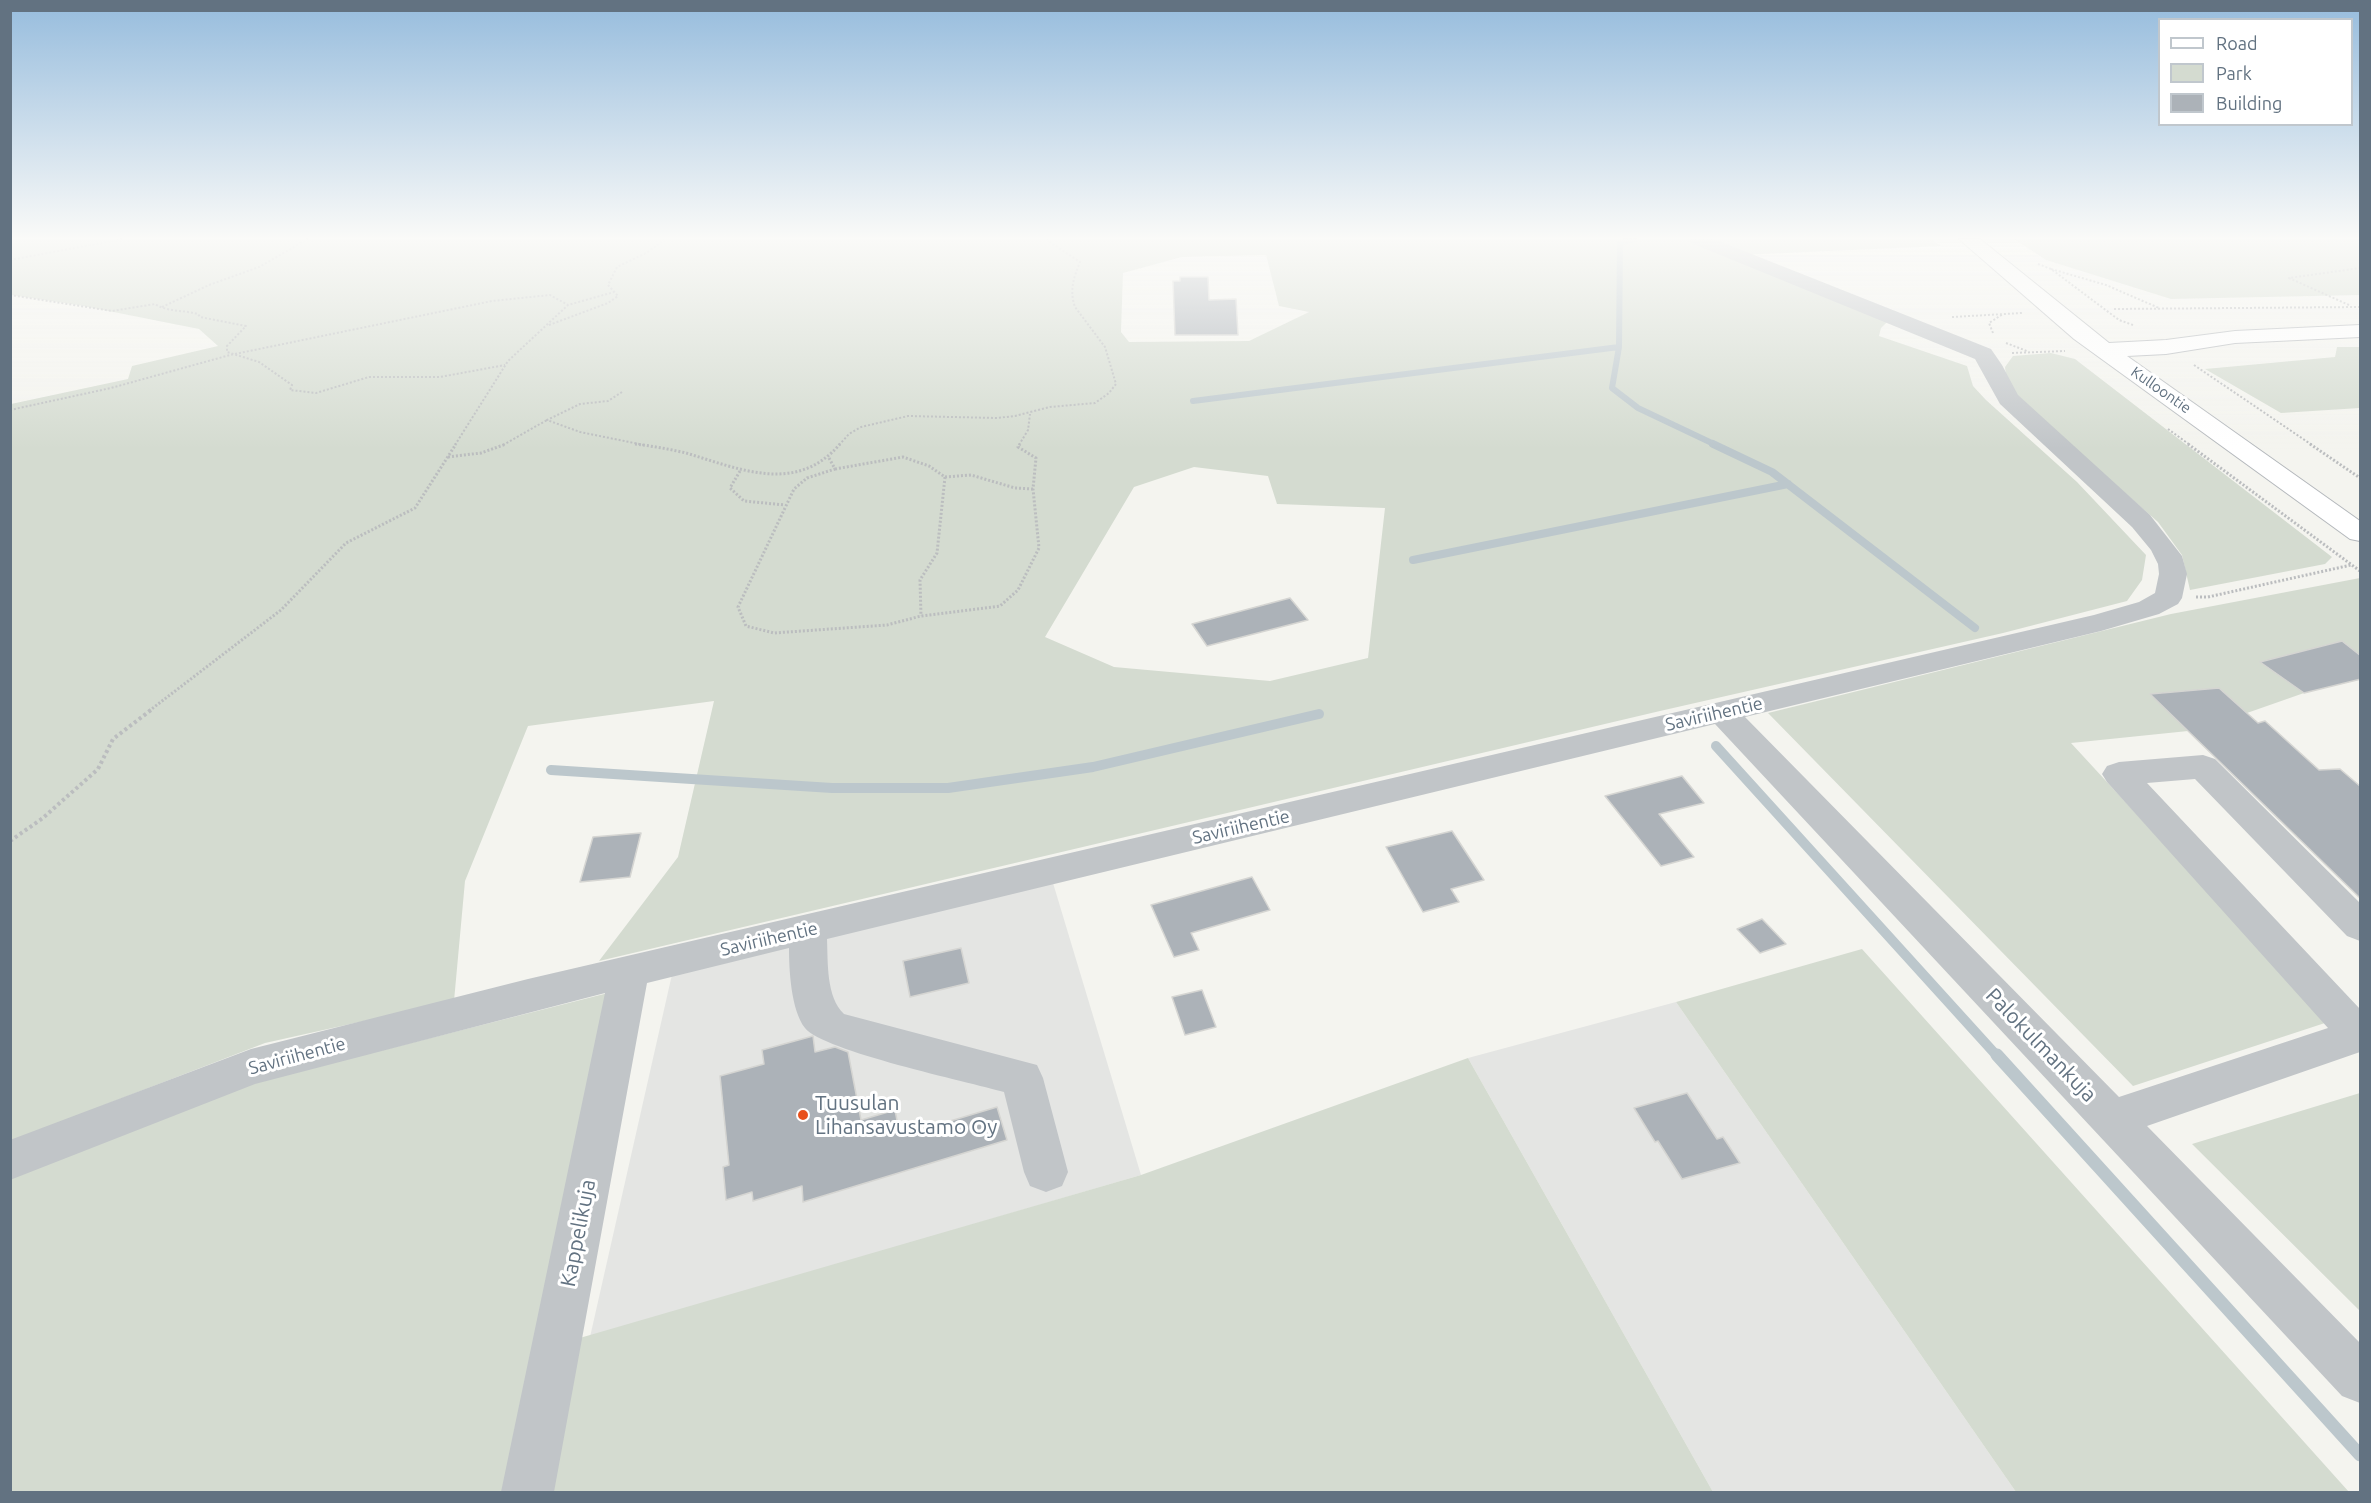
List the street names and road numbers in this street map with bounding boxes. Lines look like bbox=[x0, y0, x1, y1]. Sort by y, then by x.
street label: Kulloontie bbox=[2127, 363, 2195, 417]
street label: Saviriihentie bbox=[1663, 692, 1765, 736]
street label: Saviriihentie bbox=[1190, 805, 1292, 849]
street label: Saviriihentie bbox=[718, 917, 820, 961]
street label: Palokulmankuja bbox=[1980, 983, 2102, 1107]
street label: Saviriihentie bbox=[246, 1033, 348, 1079]
street label: Kappelikuja bbox=[555, 1177, 601, 1289]

